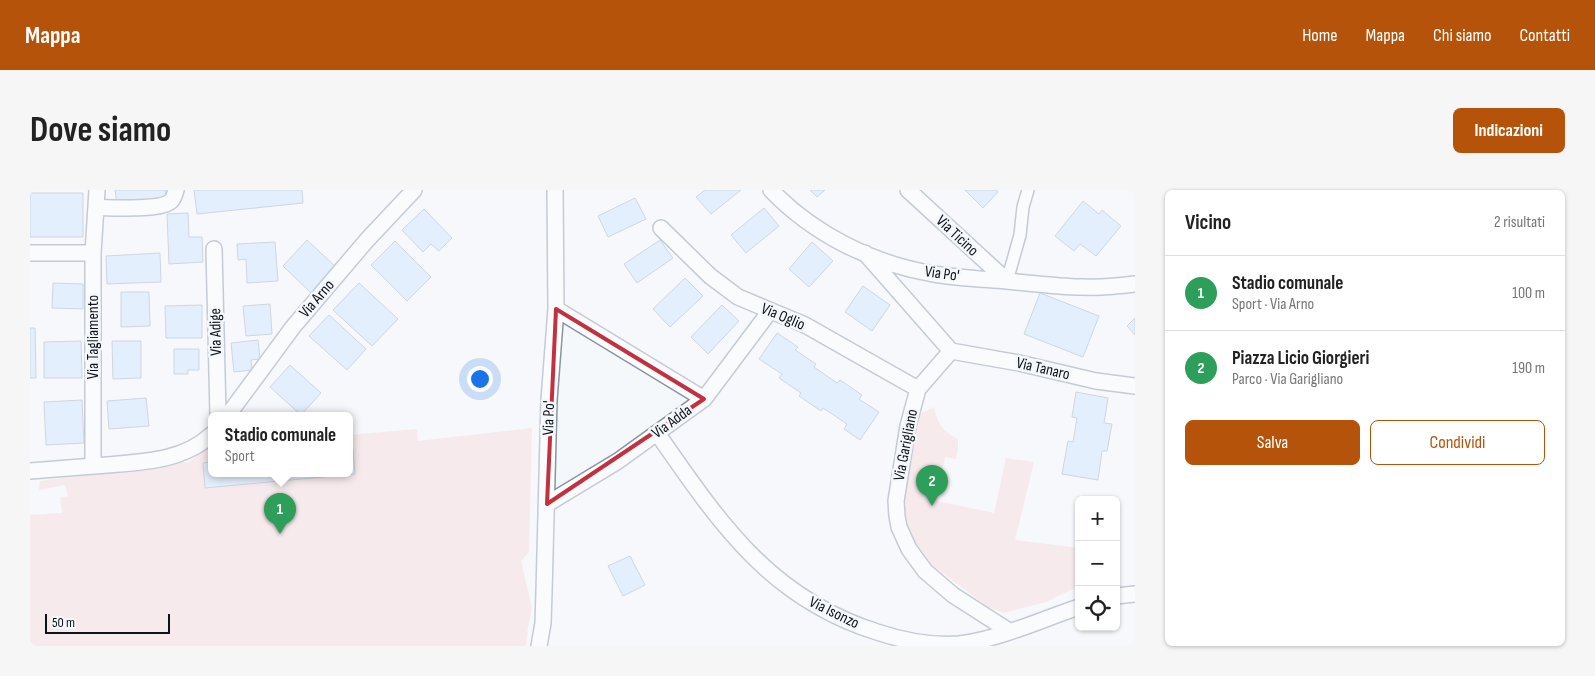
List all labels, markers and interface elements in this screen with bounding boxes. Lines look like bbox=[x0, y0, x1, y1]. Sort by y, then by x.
text: Mappa bbox=[25, 21, 81, 50]
text: Home bbox=[1302, 25, 1338, 46]
text: Mappa bbox=[1366, 25, 1405, 46]
text: Chi siamo bbox=[1433, 25, 1491, 46]
text: Contatti bbox=[1519, 25, 1570, 46]
button: Indicazioni bbox=[1453, 108, 1565, 153]
text: Dove siamo bbox=[30, 109, 171, 152]
text: Vicino bbox=[1185, 210, 1231, 235]
street label: Via Ticino bbox=[932, 212, 982, 260]
text: 2 risultati bbox=[1494, 213, 1545, 232]
street label: Via Po' bbox=[923, 262, 961, 286]
text: Stadio comunale bbox=[1232, 272, 1343, 295]
street label: Via Arno bbox=[295, 276, 339, 322]
text: 1 bbox=[1198, 284, 1204, 303]
text: 100 m bbox=[1512, 284, 1545, 303]
street label: Via Tagliamento bbox=[84, 295, 103, 379]
text: Sport · Via Arno bbox=[1232, 295, 1314, 314]
street label: Via Oglio bbox=[758, 299, 808, 335]
street label: Via Adige bbox=[206, 308, 226, 356]
text: Piazza Licio Giorgieri bbox=[1232, 347, 1369, 370]
street label: Via Tanaro bbox=[1014, 354, 1072, 384]
text: 2 bbox=[1197, 359, 1205, 378]
text: 190 m bbox=[1512, 359, 1545, 378]
your location bbox=[467, 366, 493, 392]
text: Parco · Via Garigliano bbox=[1232, 370, 1343, 389]
street label: Via Po' bbox=[539, 400, 559, 436]
street label: Via Adda bbox=[648, 401, 696, 443]
street label: Via Garigliano bbox=[890, 407, 922, 483]
popup bbox=[208, 412, 353, 477]
button: Salva bbox=[1185, 420, 1360, 465]
button: Condividi bbox=[1370, 420, 1545, 465]
text: Stadio comunale bbox=[225, 424, 336, 447]
text: Sport bbox=[225, 447, 255, 466]
pin: 2 bbox=[916, 465, 948, 506]
pin: 1 bbox=[264, 493, 296, 534]
map controls bbox=[1075, 496, 1120, 631]
button: + bbox=[1075, 496, 1120, 541]
button: − bbox=[1075, 541, 1120, 586]
button: locate bbox=[1075, 586, 1120, 631]
street label: Via Isonzo bbox=[806, 593, 862, 633]
scale bar bbox=[45, 611, 170, 634]
text: 50 m bbox=[52, 614, 75, 631]

